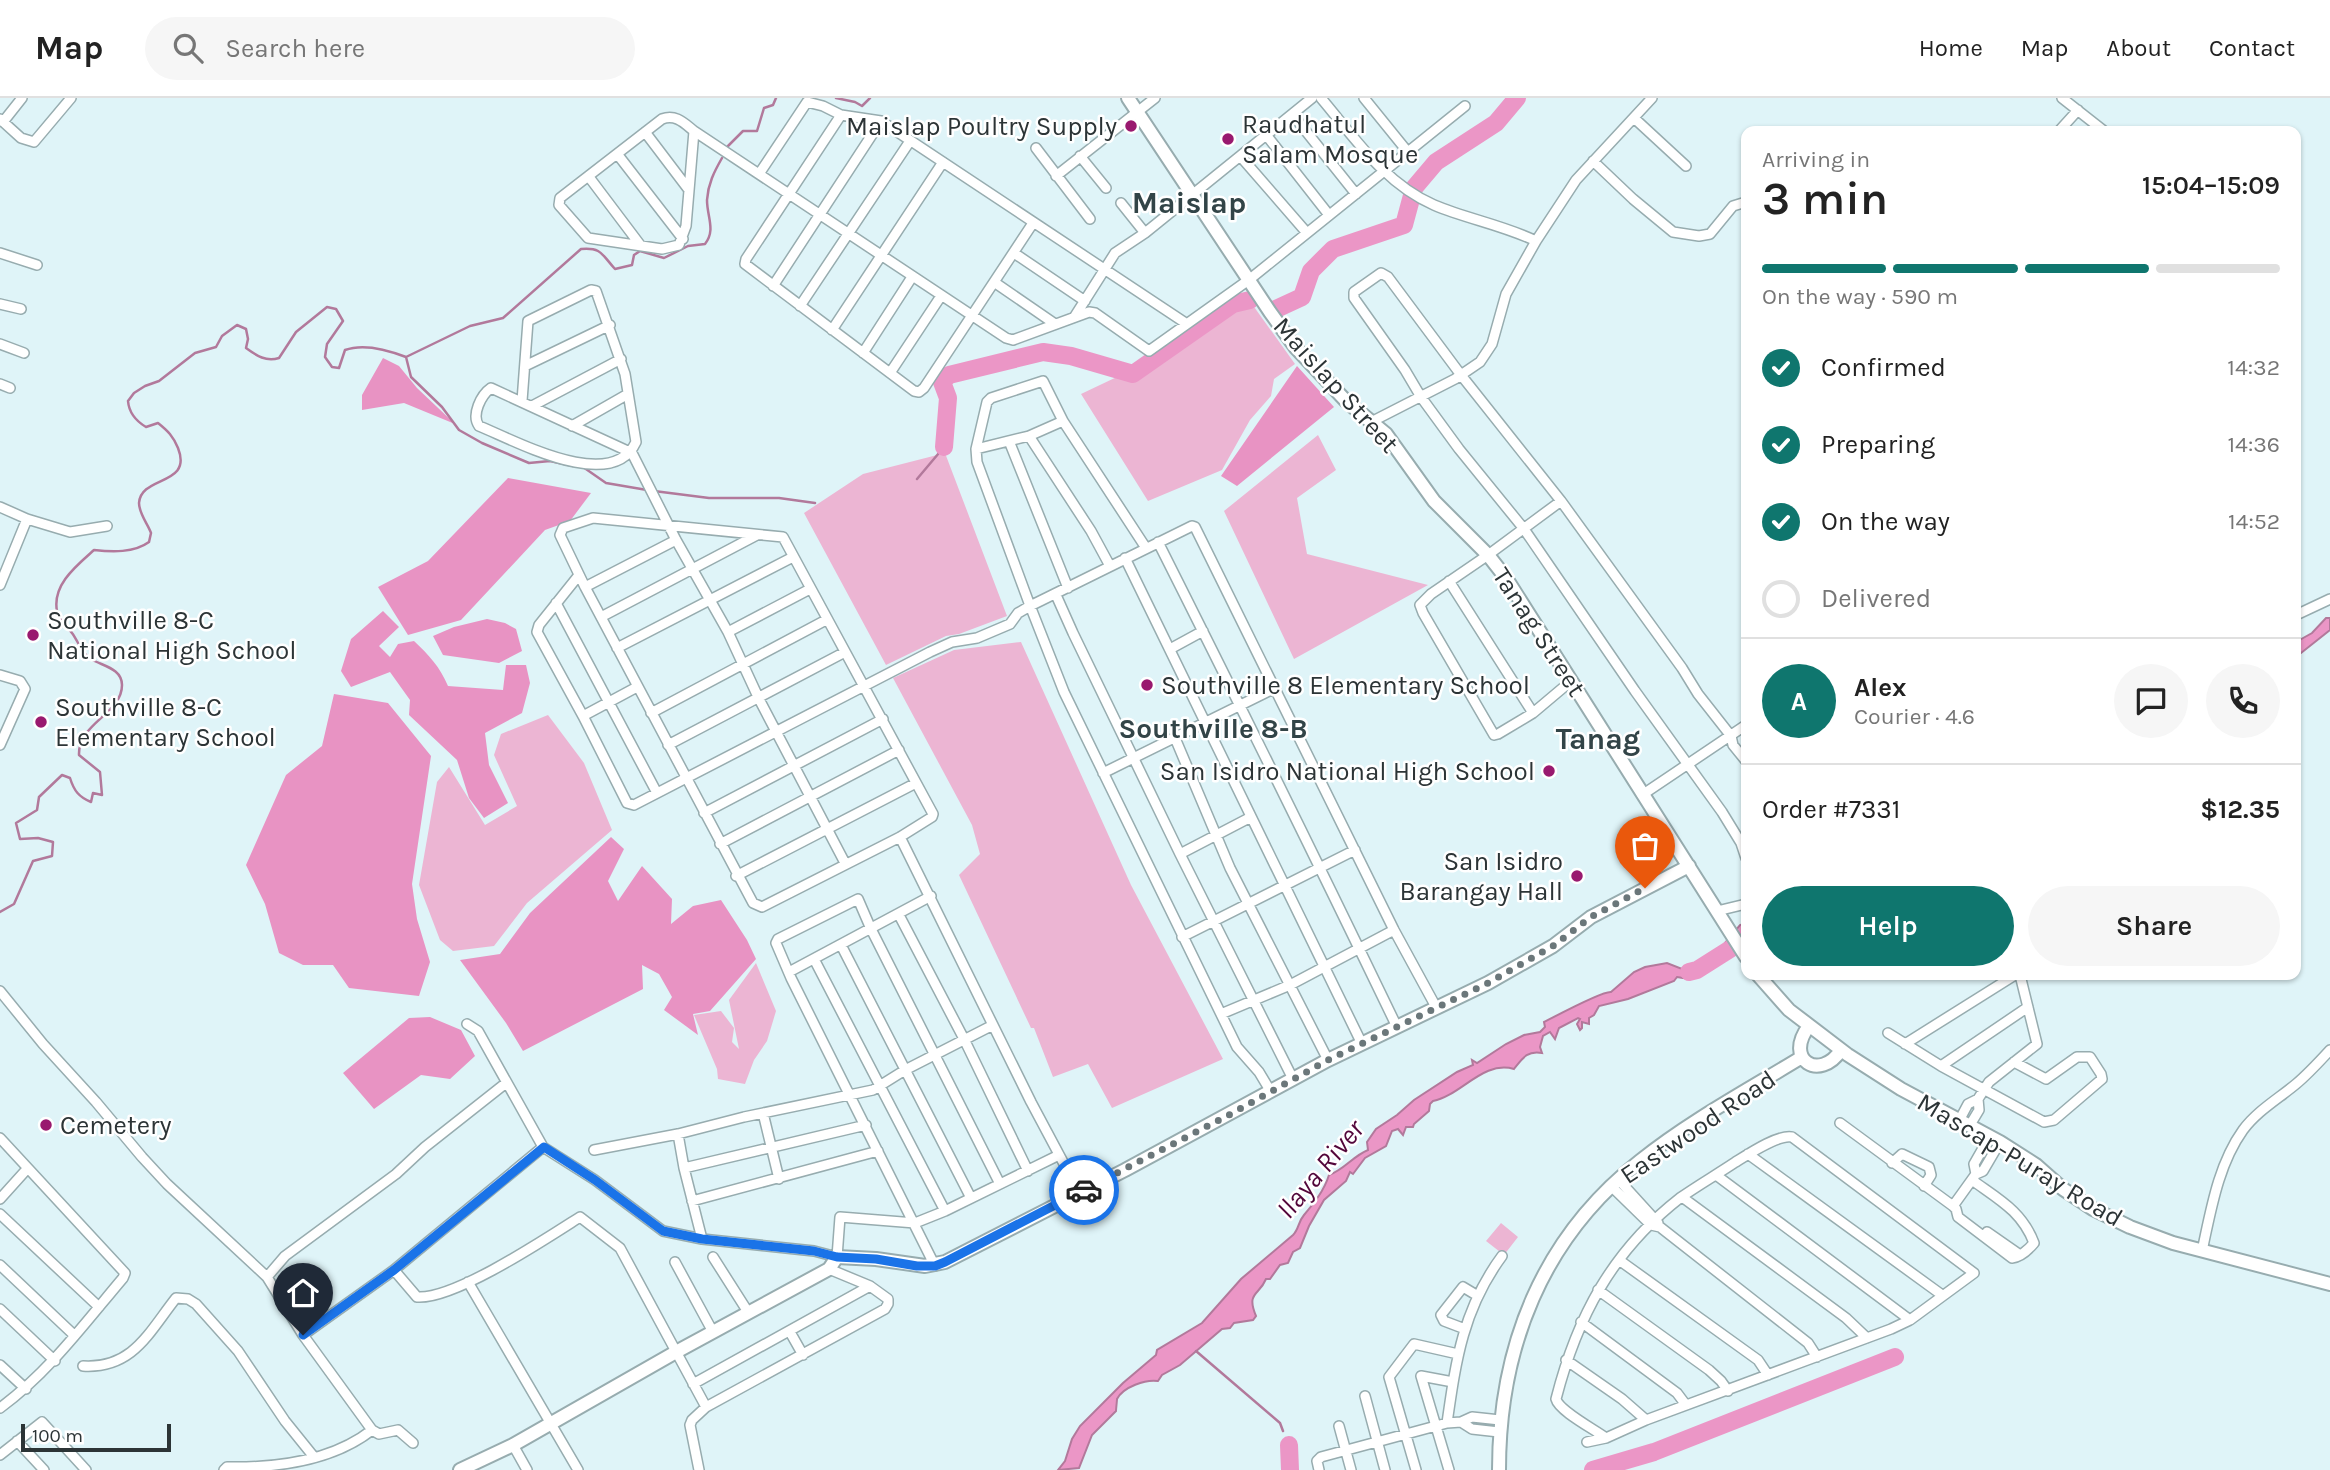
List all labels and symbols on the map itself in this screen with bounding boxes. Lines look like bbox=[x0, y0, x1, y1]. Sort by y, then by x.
place label: Raudhatul Salam Mosque bbox=[1242, 109, 1418, 170]
place label: Maislap Poultry Supply bbox=[846, 111, 1117, 142]
marker: Maislap Poultry Supply bbox=[1123, 118, 1139, 134]
marker: Raudhatul Salam Mosque bbox=[1220, 131, 1236, 147]
district label: Maislap bbox=[1132, 185, 1246, 221]
street label: Maislap Street bbox=[1267, 311, 1405, 459]
street label: Tanag Street bbox=[1486, 562, 1592, 702]
place label: Southville 8-C National High School bbox=[47, 605, 296, 666]
marker: Southville 8-C National High School bbox=[25, 627, 41, 643]
place label: Southville 8 Elementary School bbox=[1161, 670, 1530, 701]
marker: Southville 8 Elementary School bbox=[1139, 677, 1155, 693]
place label: Southville 8-C Elementary School bbox=[55, 692, 276, 753]
district label: Southville 8-B bbox=[1118, 712, 1308, 745]
marker: Southville 8-C Elementary School bbox=[33, 714, 49, 730]
district label: Tanag bbox=[1556, 721, 1640, 757]
place label: San Isidro National High School bbox=[1160, 756, 1535, 787]
marker: San Isidro National High School bbox=[1541, 763, 1557, 779]
pin bbox=[1615, 816, 1675, 888]
place label: San Isidro Barangay Hall bbox=[1400, 846, 1563, 907]
marker: San Isidro Barangay Hall bbox=[1569, 868, 1585, 884]
street label: Eastwood Road bbox=[1614, 1064, 1782, 1190]
street label: Mascap-Puray Road bbox=[1912, 1086, 2128, 1234]
place label: Cemetery bbox=[60, 1110, 172, 1141]
water label: Ilaya River bbox=[1269, 1112, 1372, 1225]
marker: Cemetery bbox=[38, 1117, 54, 1133]
courier bbox=[1049, 1155, 1119, 1225]
pin bbox=[273, 1263, 333, 1335]
scale bar bbox=[21, 1421, 172, 1453]

